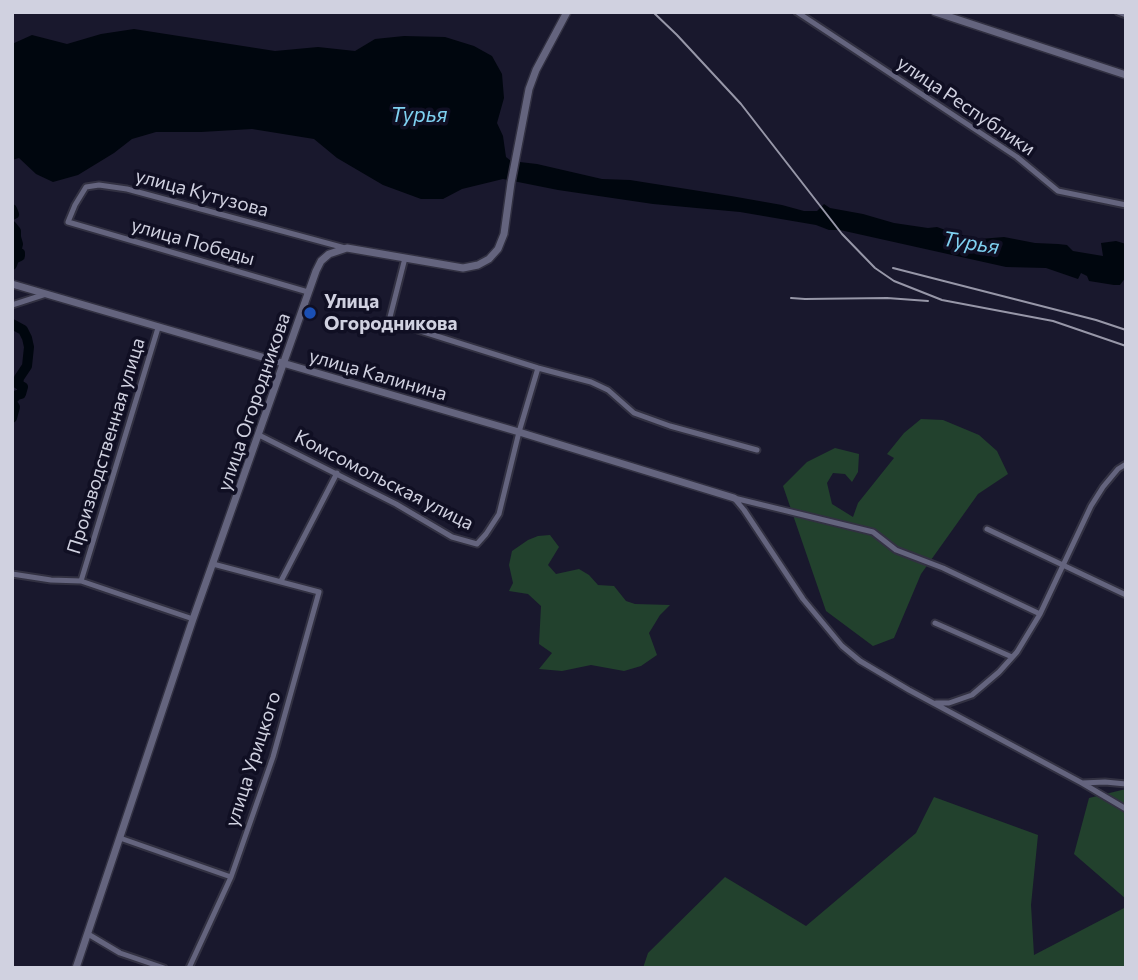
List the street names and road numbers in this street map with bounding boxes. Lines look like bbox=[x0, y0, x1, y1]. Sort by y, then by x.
street label: улица Республики bbox=[893, 51, 1039, 161]
street label: улица Кутузова bbox=[133, 164, 271, 222]
street label: улица Победы bbox=[129, 213, 257, 271]
street label: улица Огородникова bbox=[213, 310, 295, 494]
street label: Производственная улица bbox=[62, 335, 150, 557]
street label: улица Калинина bbox=[306, 344, 450, 406]
street label: Комсомольская улица bbox=[291, 425, 477, 535]
street label: улица Урицкого bbox=[220, 688, 286, 830]

